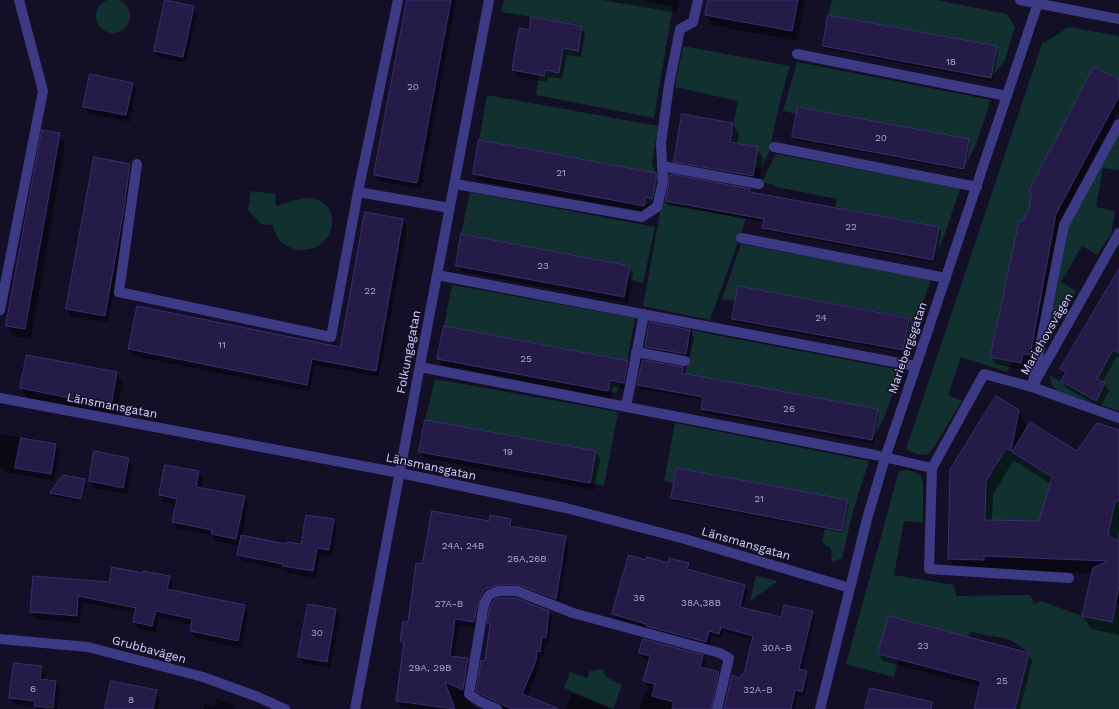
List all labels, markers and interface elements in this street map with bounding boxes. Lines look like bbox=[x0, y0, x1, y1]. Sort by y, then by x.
house number: 18 bbox=[946, 56, 956, 68]
house number: 20 bbox=[407, 81, 419, 93]
house number: 20 bbox=[875, 132, 887, 144]
house number: 21 bbox=[556, 167, 566, 179]
house number: 22 bbox=[845, 221, 857, 233]
house number: 23 bbox=[537, 260, 549, 272]
house number: 22 bbox=[364, 285, 376, 297]
street label: Mariehovsvägen bbox=[1018, 290, 1076, 378]
street label: Mariebergsgatan bbox=[886, 300, 930, 396]
street label: Folkungagatan bbox=[394, 309, 424, 395]
house number: 24 bbox=[815, 312, 827, 324]
house number: 11 bbox=[218, 339, 226, 351]
house number: 25 bbox=[520, 353, 532, 365]
street label: Länsmansgatan bbox=[66, 390, 158, 422]
house number: 26 bbox=[783, 403, 795, 415]
house number: 19 bbox=[503, 446, 513, 458]
street label: Länsmansgatan bbox=[385, 450, 477, 484]
house number: 21 bbox=[754, 493, 764, 505]
street label: Länsmansgatan bbox=[700, 524, 792, 564]
house number: 24A, 24B bbox=[442, 540, 484, 552]
house number: 26A,26B bbox=[507, 553, 547, 565]
house number: 36 bbox=[633, 592, 645, 604]
house number: 38A,38B bbox=[681, 597, 721, 609]
house number: 27A-B bbox=[435, 598, 463, 610]
house number: 30 bbox=[311, 627, 323, 639]
street label: Grubbavägen bbox=[110, 633, 188, 667]
house number: 23 bbox=[917, 640, 929, 652]
house number: 30A-B bbox=[762, 642, 792, 654]
house number: 29A, 29B bbox=[408, 662, 452, 674]
house number: 25 bbox=[996, 675, 1008, 687]
house number: 6 bbox=[30, 683, 36, 695]
house number: 32A-B bbox=[743, 684, 773, 696]
house number: 8 bbox=[128, 694, 134, 706]

